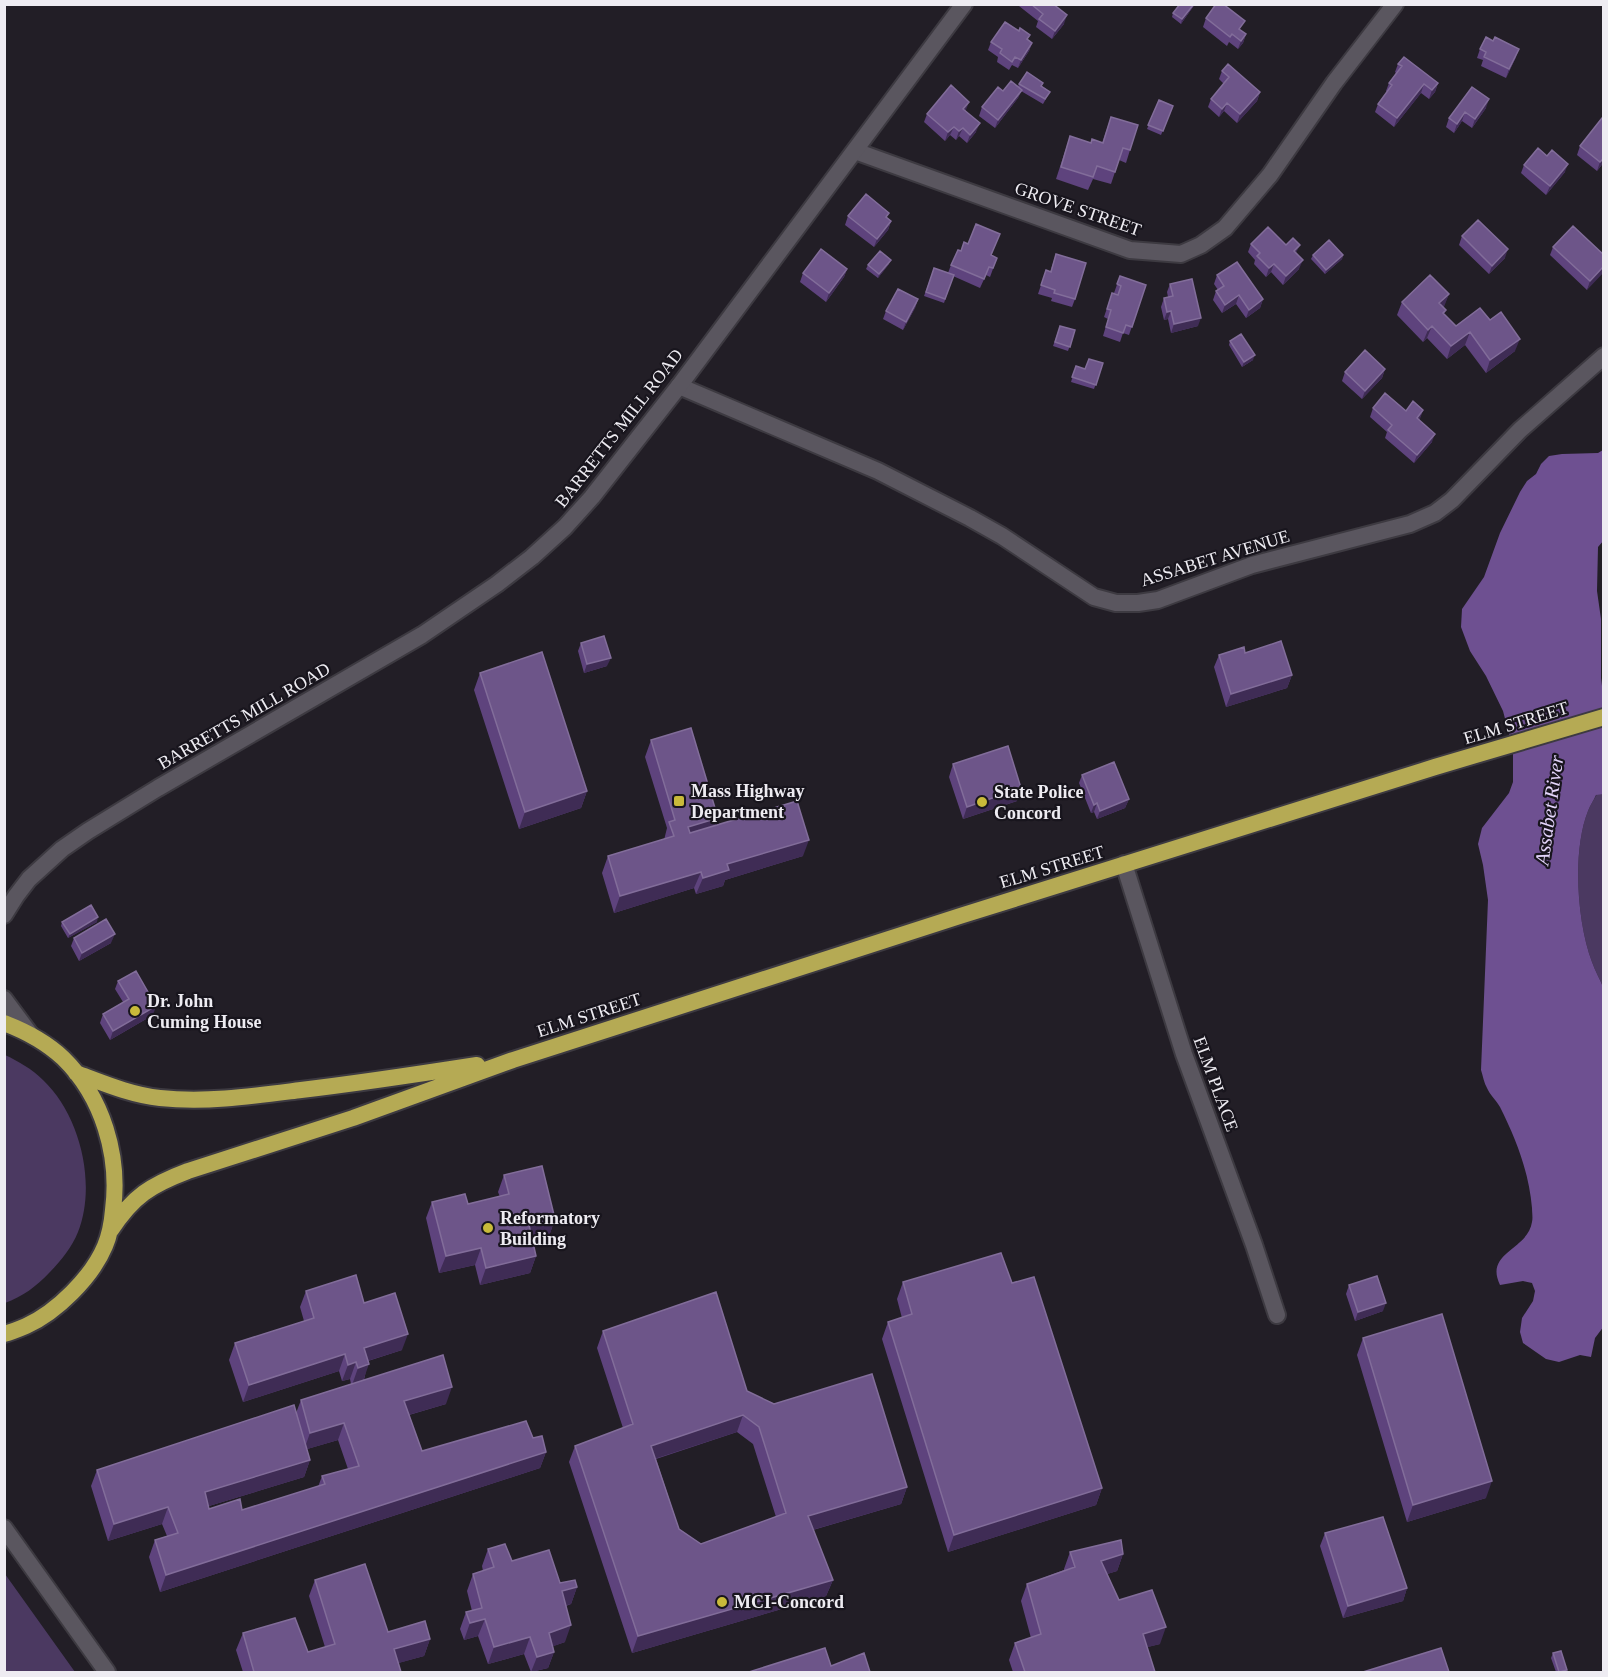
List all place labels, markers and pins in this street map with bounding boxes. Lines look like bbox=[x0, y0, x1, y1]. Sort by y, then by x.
place label: Mass Highway Department bbox=[691, 781, 805, 822]
place label: State Police Concord bbox=[994, 782, 1083, 823]
marker: Mass Highway Department bbox=[672, 794, 686, 808]
marker: State Police Concord bbox=[975, 795, 989, 809]
place label: Dr. John Cuming House bbox=[147, 991, 262, 1032]
marker: Dr. John Cuming House bbox=[128, 1004, 142, 1018]
place label: Reformatory Building bbox=[500, 1208, 600, 1249]
marker: Reformatory Building bbox=[481, 1221, 495, 1235]
place label: MCI-Concord bbox=[734, 1592, 844, 1612]
marker: MCI-Concord bbox=[715, 1595, 729, 1609]

